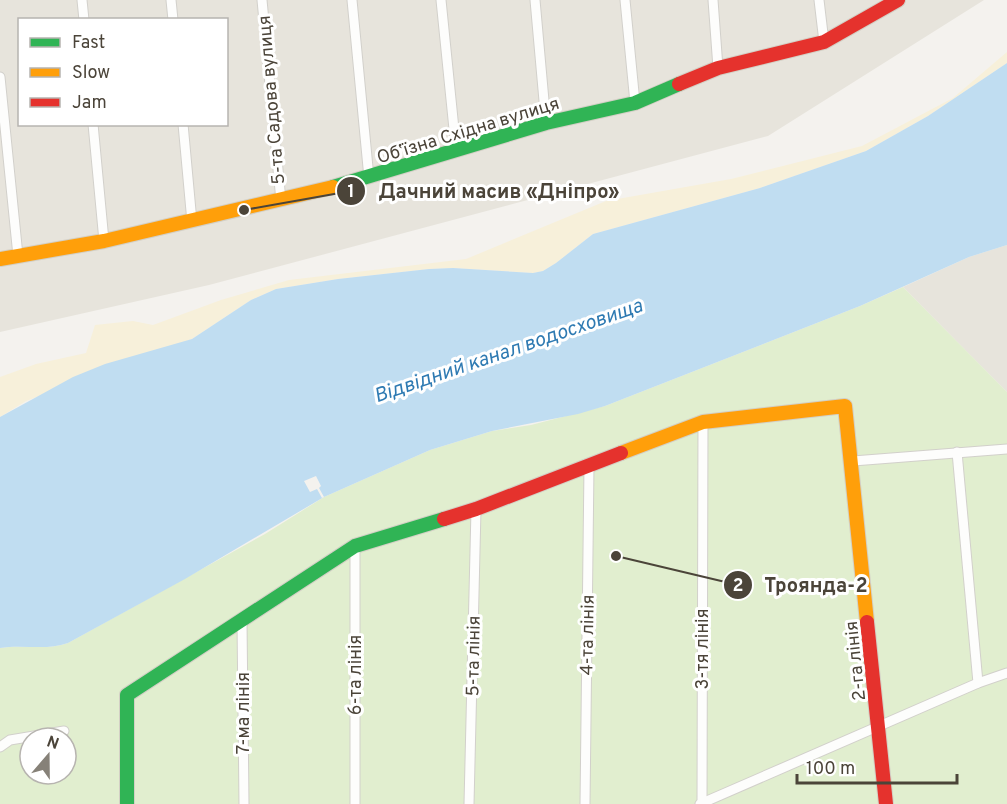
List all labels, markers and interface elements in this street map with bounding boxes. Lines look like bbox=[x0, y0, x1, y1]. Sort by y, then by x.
street label: 5-та Садова вулиця bbox=[254, 14, 291, 185]
legend bbox=[18, 18, 228, 126]
text: Fast bbox=[72, 32, 105, 55]
text: Slow bbox=[72, 62, 110, 85]
text: Jam bbox=[72, 92, 107, 115]
street label: Обʼїзна Східна вулиця bbox=[374, 93, 562, 170]
callout: Дачний масив «Дніпро» bbox=[336, 172, 631, 210]
text: Дачний масив «Дніпро» bbox=[378, 180, 620, 206]
text: 1 bbox=[347, 181, 355, 204]
water label: Відвідний канал водосховища bbox=[371, 293, 647, 410]
callout: Троянда-2 bbox=[723, 566, 880, 604]
text: Троянда-2 bbox=[764, 574, 868, 600]
text: 2 bbox=[732, 575, 744, 598]
street label: 4-та лінія bbox=[576, 594, 601, 676]
street label: 3-тя лінія bbox=[692, 608, 715, 690]
street label: 5-та лінія bbox=[462, 615, 487, 697]
street label: 2-га лінія bbox=[841, 620, 872, 702]
street label: 6-та лінія bbox=[345, 635, 368, 715]
street label: 7-ма лінія bbox=[233, 672, 256, 754]
north arrow bbox=[18, 726, 78, 786]
text: N bbox=[44, 732, 61, 755]
scale bar bbox=[797, 747, 958, 785]
text: 100 m bbox=[806, 758, 855, 781]

